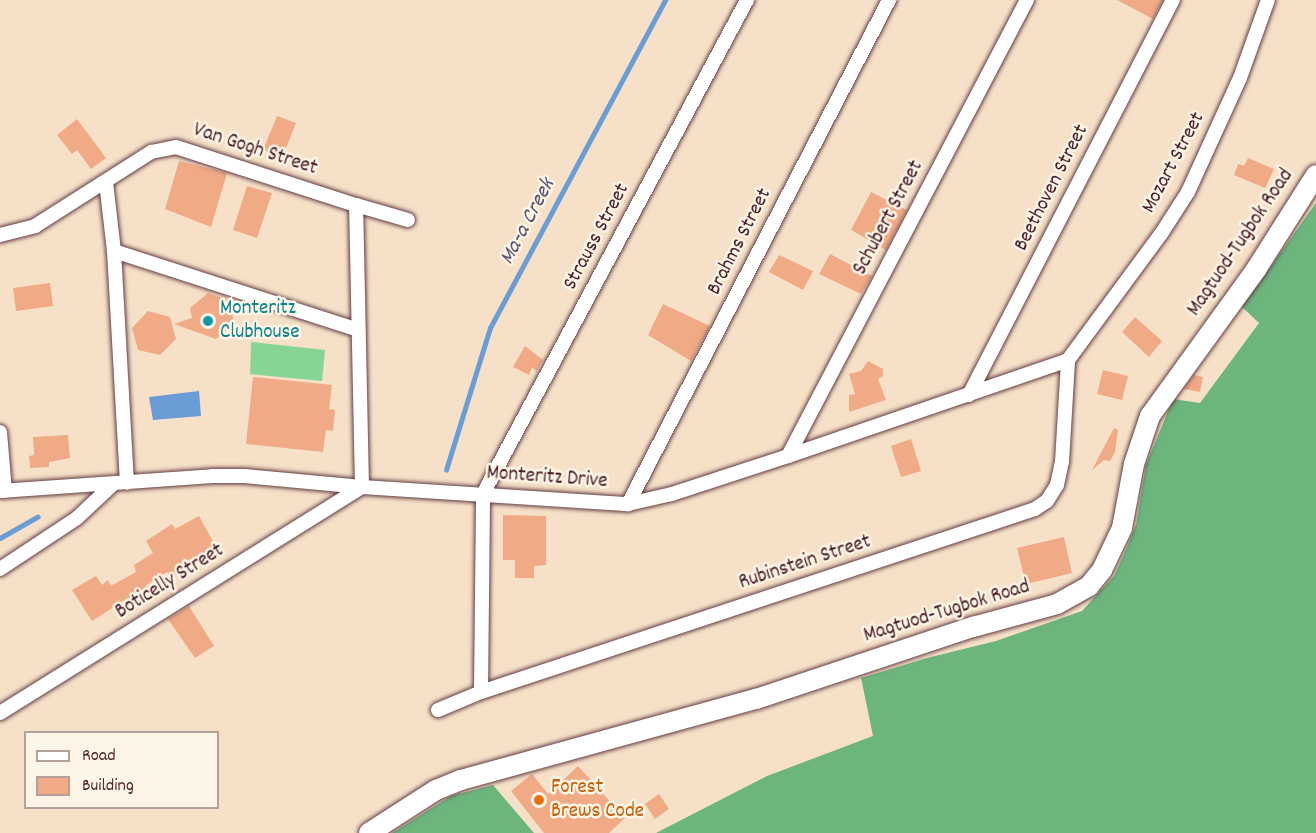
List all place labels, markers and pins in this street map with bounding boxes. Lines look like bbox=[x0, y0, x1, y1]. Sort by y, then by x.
place label: Monteritz Clubhouse bbox=[220, 296, 300, 346]
marker: Monteritz Clubhouse bbox=[201, 314, 215, 328]
place label: Forest Brews Code bbox=[551, 775, 644, 825]
marker: Forest Brews Code bbox=[532, 793, 546, 807]

